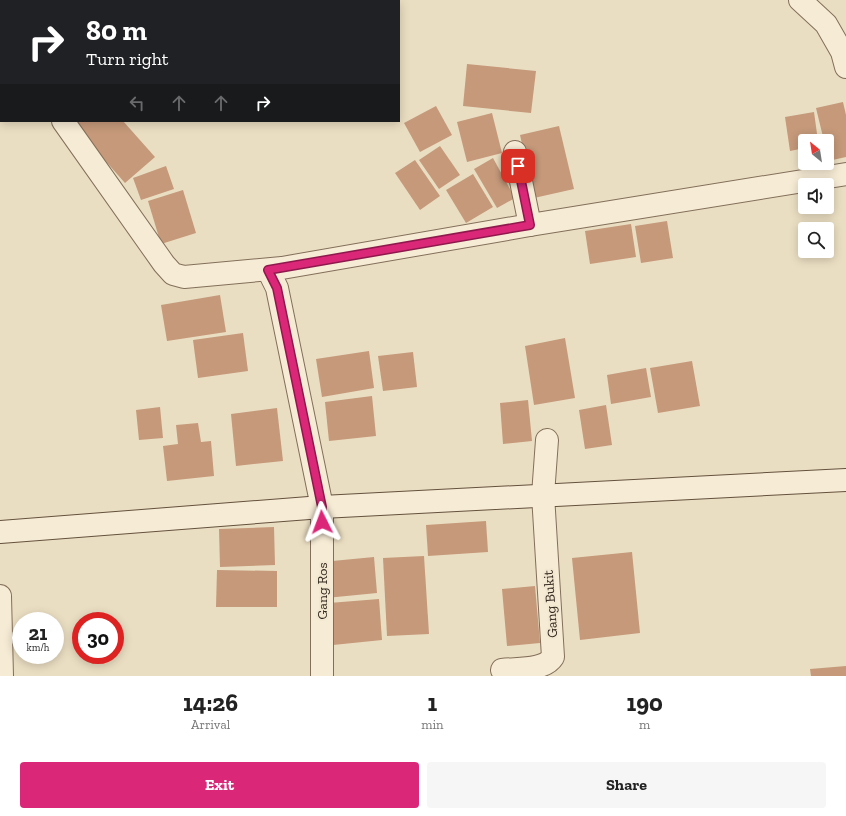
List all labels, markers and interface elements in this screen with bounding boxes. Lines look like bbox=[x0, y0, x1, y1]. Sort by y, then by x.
text: 80 m bbox=[86, 14, 147, 47]
icon: right bbox=[20, 16, 72, 68]
text: Turn right bbox=[86, 48, 168, 70]
icon: left bbox=[126, 92, 148, 114]
icon: ahead bbox=[168, 92, 190, 114]
icon: ahead bbox=[210, 92, 232, 114]
icon: right bbox=[252, 92, 274, 114]
north arrow bbox=[798, 134, 834, 170]
map controls bbox=[798, 134, 834, 258]
pin bbox=[501, 149, 535, 183]
icon: arrive bbox=[507, 155, 529, 177]
button: sound bbox=[798, 178, 834, 214]
button: search bbox=[798, 222, 834, 258]
position arrow bbox=[301, 501, 343, 543]
street label: Gang Ros bbox=[314, 562, 331, 620]
street label: Gang Bukit bbox=[540, 569, 561, 638]
speed limit sign: 30 bbox=[72, 612, 124, 664]
text: 21 bbox=[29, 621, 47, 645]
text: km/h bbox=[27, 642, 49, 654]
text: 14:26 bbox=[183, 688, 238, 717]
text: 1 bbox=[427, 688, 437, 717]
text: 190 bbox=[627, 688, 663, 717]
text: Arrival bbox=[191, 717, 230, 732]
text: min bbox=[421, 717, 444, 732]
text: m bbox=[639, 717, 650, 732]
button: Exit bbox=[20, 762, 419, 808]
button: Share bbox=[427, 762, 826, 808]

